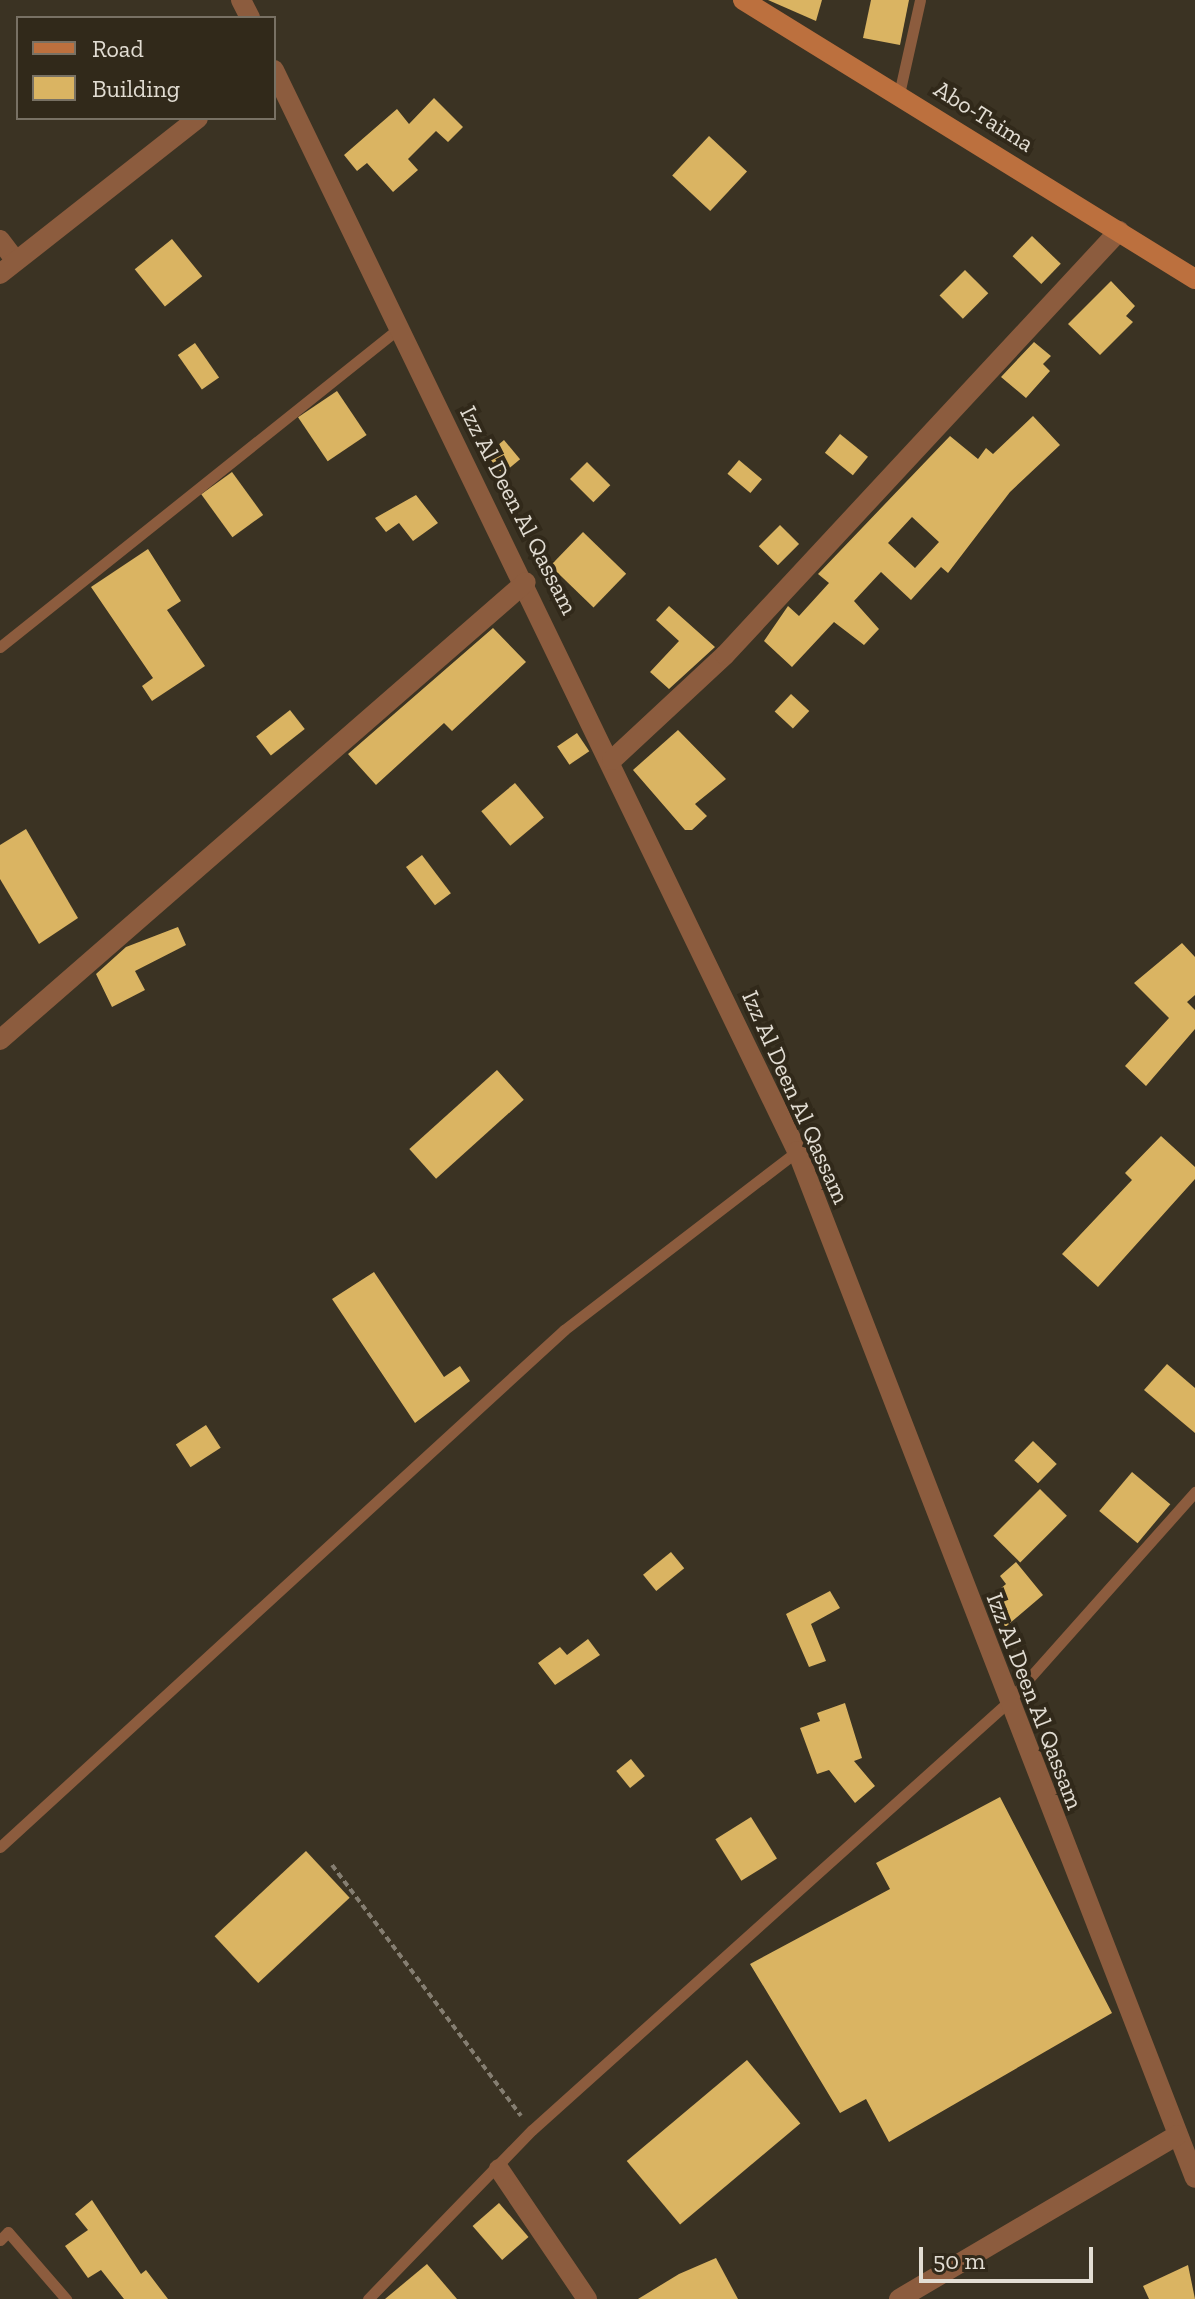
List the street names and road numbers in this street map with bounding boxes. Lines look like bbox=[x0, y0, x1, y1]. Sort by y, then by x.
street label: Abo-Taima bbox=[929, 74, 1039, 158]
street label: Izz Al Deen Al Qassam bbox=[454, 400, 584, 620]
street label: Izz Al Deen Al Qassam bbox=[736, 986, 856, 1208]
street label: Izz Al Deen Al Qassam bbox=[980, 1588, 1090, 1814]

